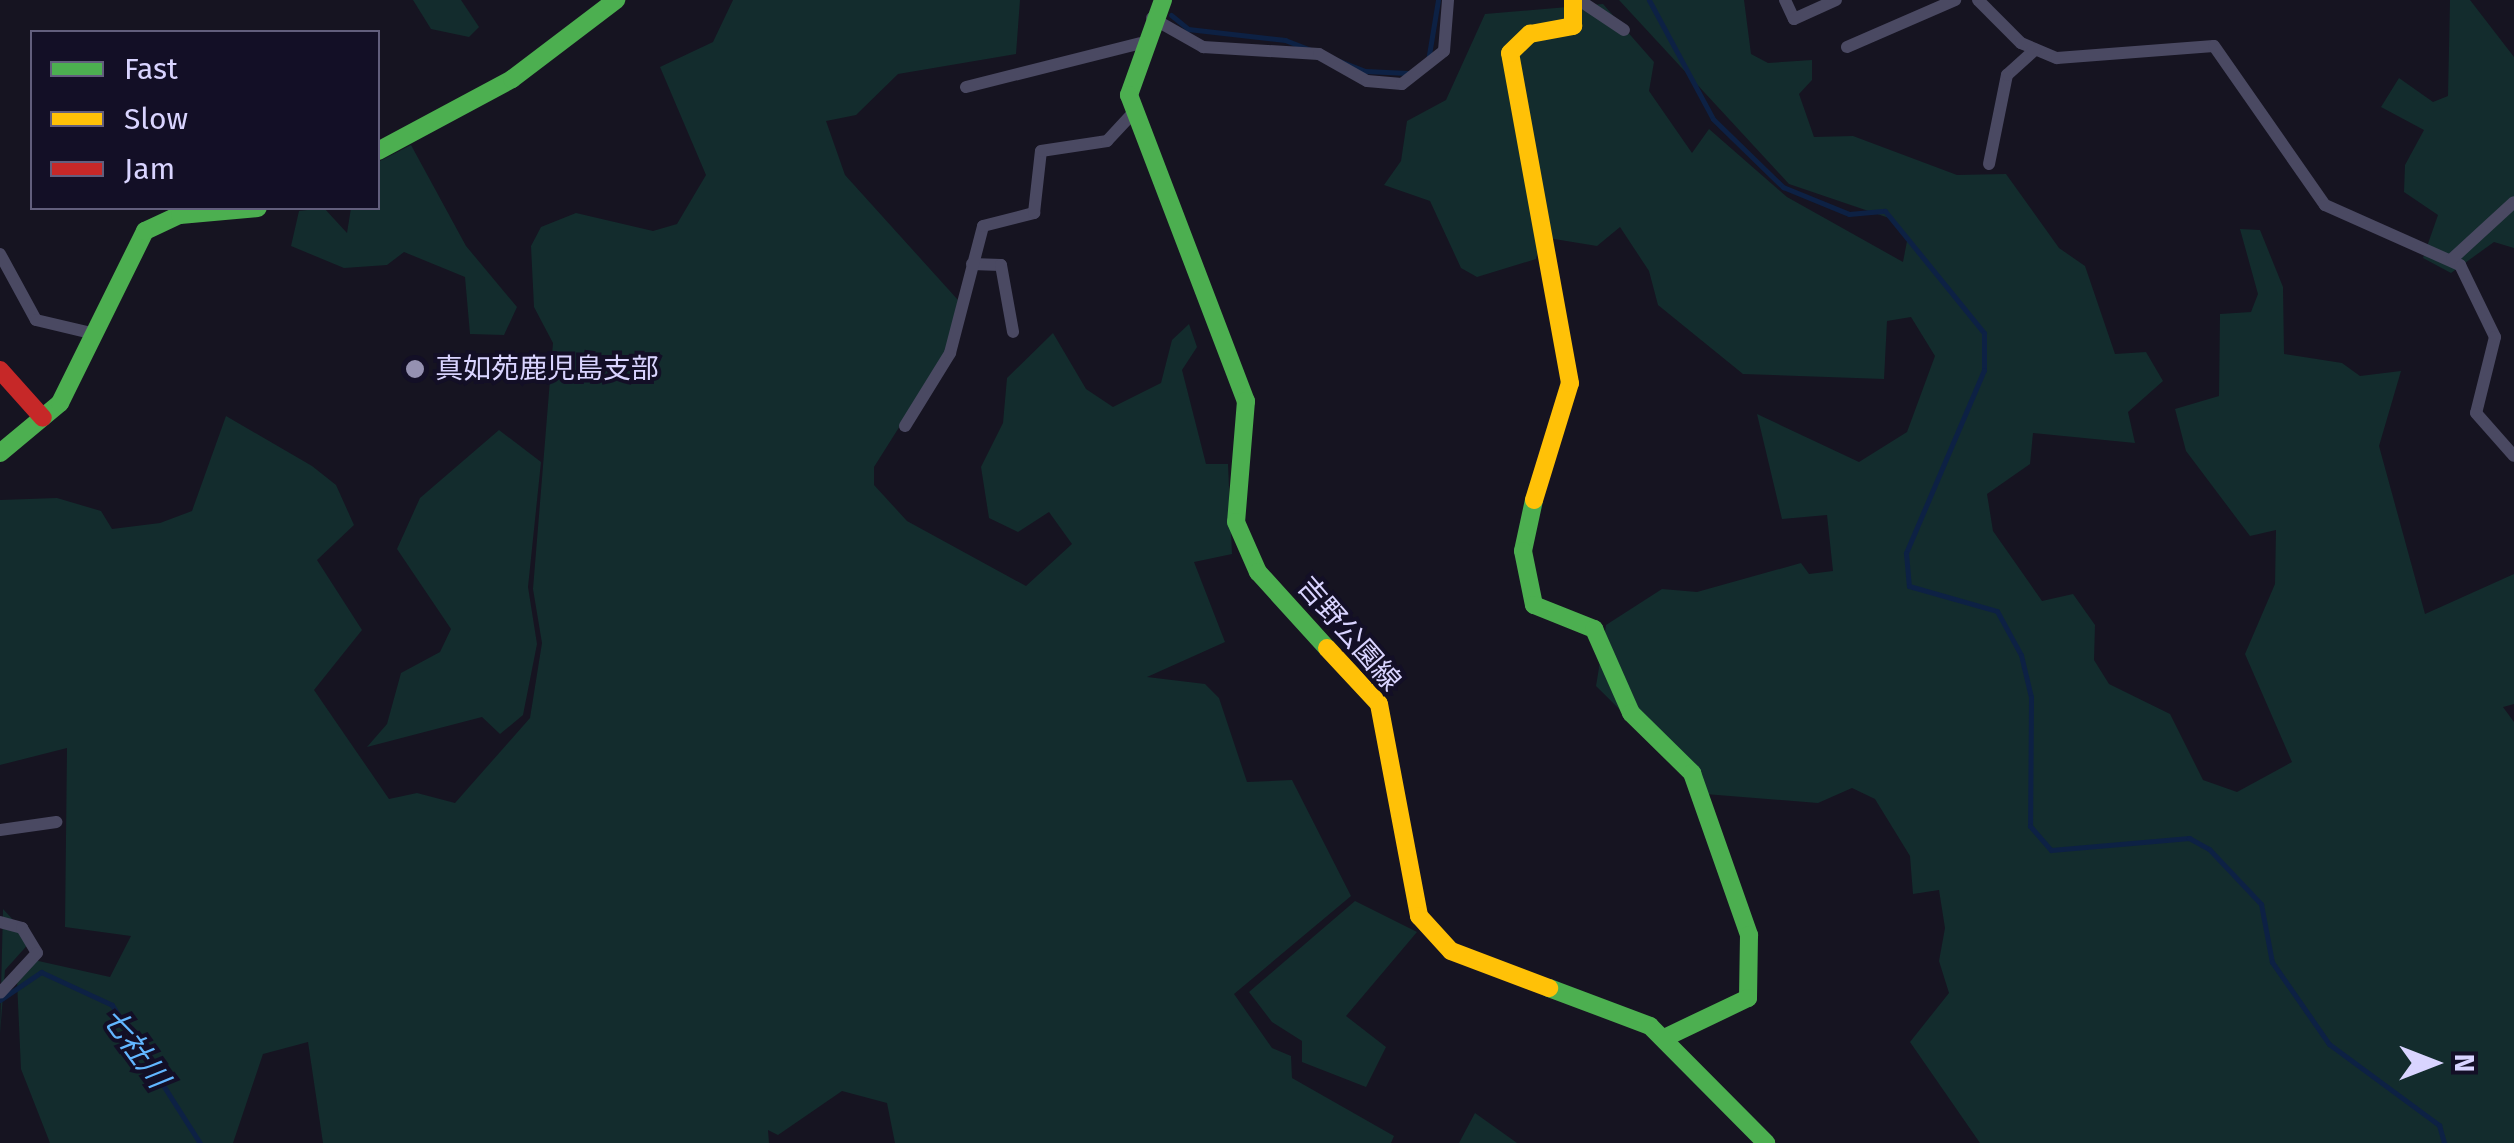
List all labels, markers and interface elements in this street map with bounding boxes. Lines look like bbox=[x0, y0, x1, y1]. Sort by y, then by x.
legend bbox=[30, 30, 380, 210]
text: Fast bbox=[124, 51, 178, 87]
text: Slow bbox=[124, 101, 188, 137]
text: Jam bbox=[124, 151, 175, 187]
place label: 真如苑鹿児島支部 bbox=[435, 352, 659, 386]
marker: 真如苑鹿児島支部 bbox=[404, 358, 426, 380]
street label: 吉野公園線 bbox=[1290, 570, 1408, 698]
water label: 七社川 bbox=[94, 1001, 176, 1095]
north arrow bbox=[2384, 1013, 2484, 1113]
text: N bbox=[2448, 1054, 2481, 1072]

